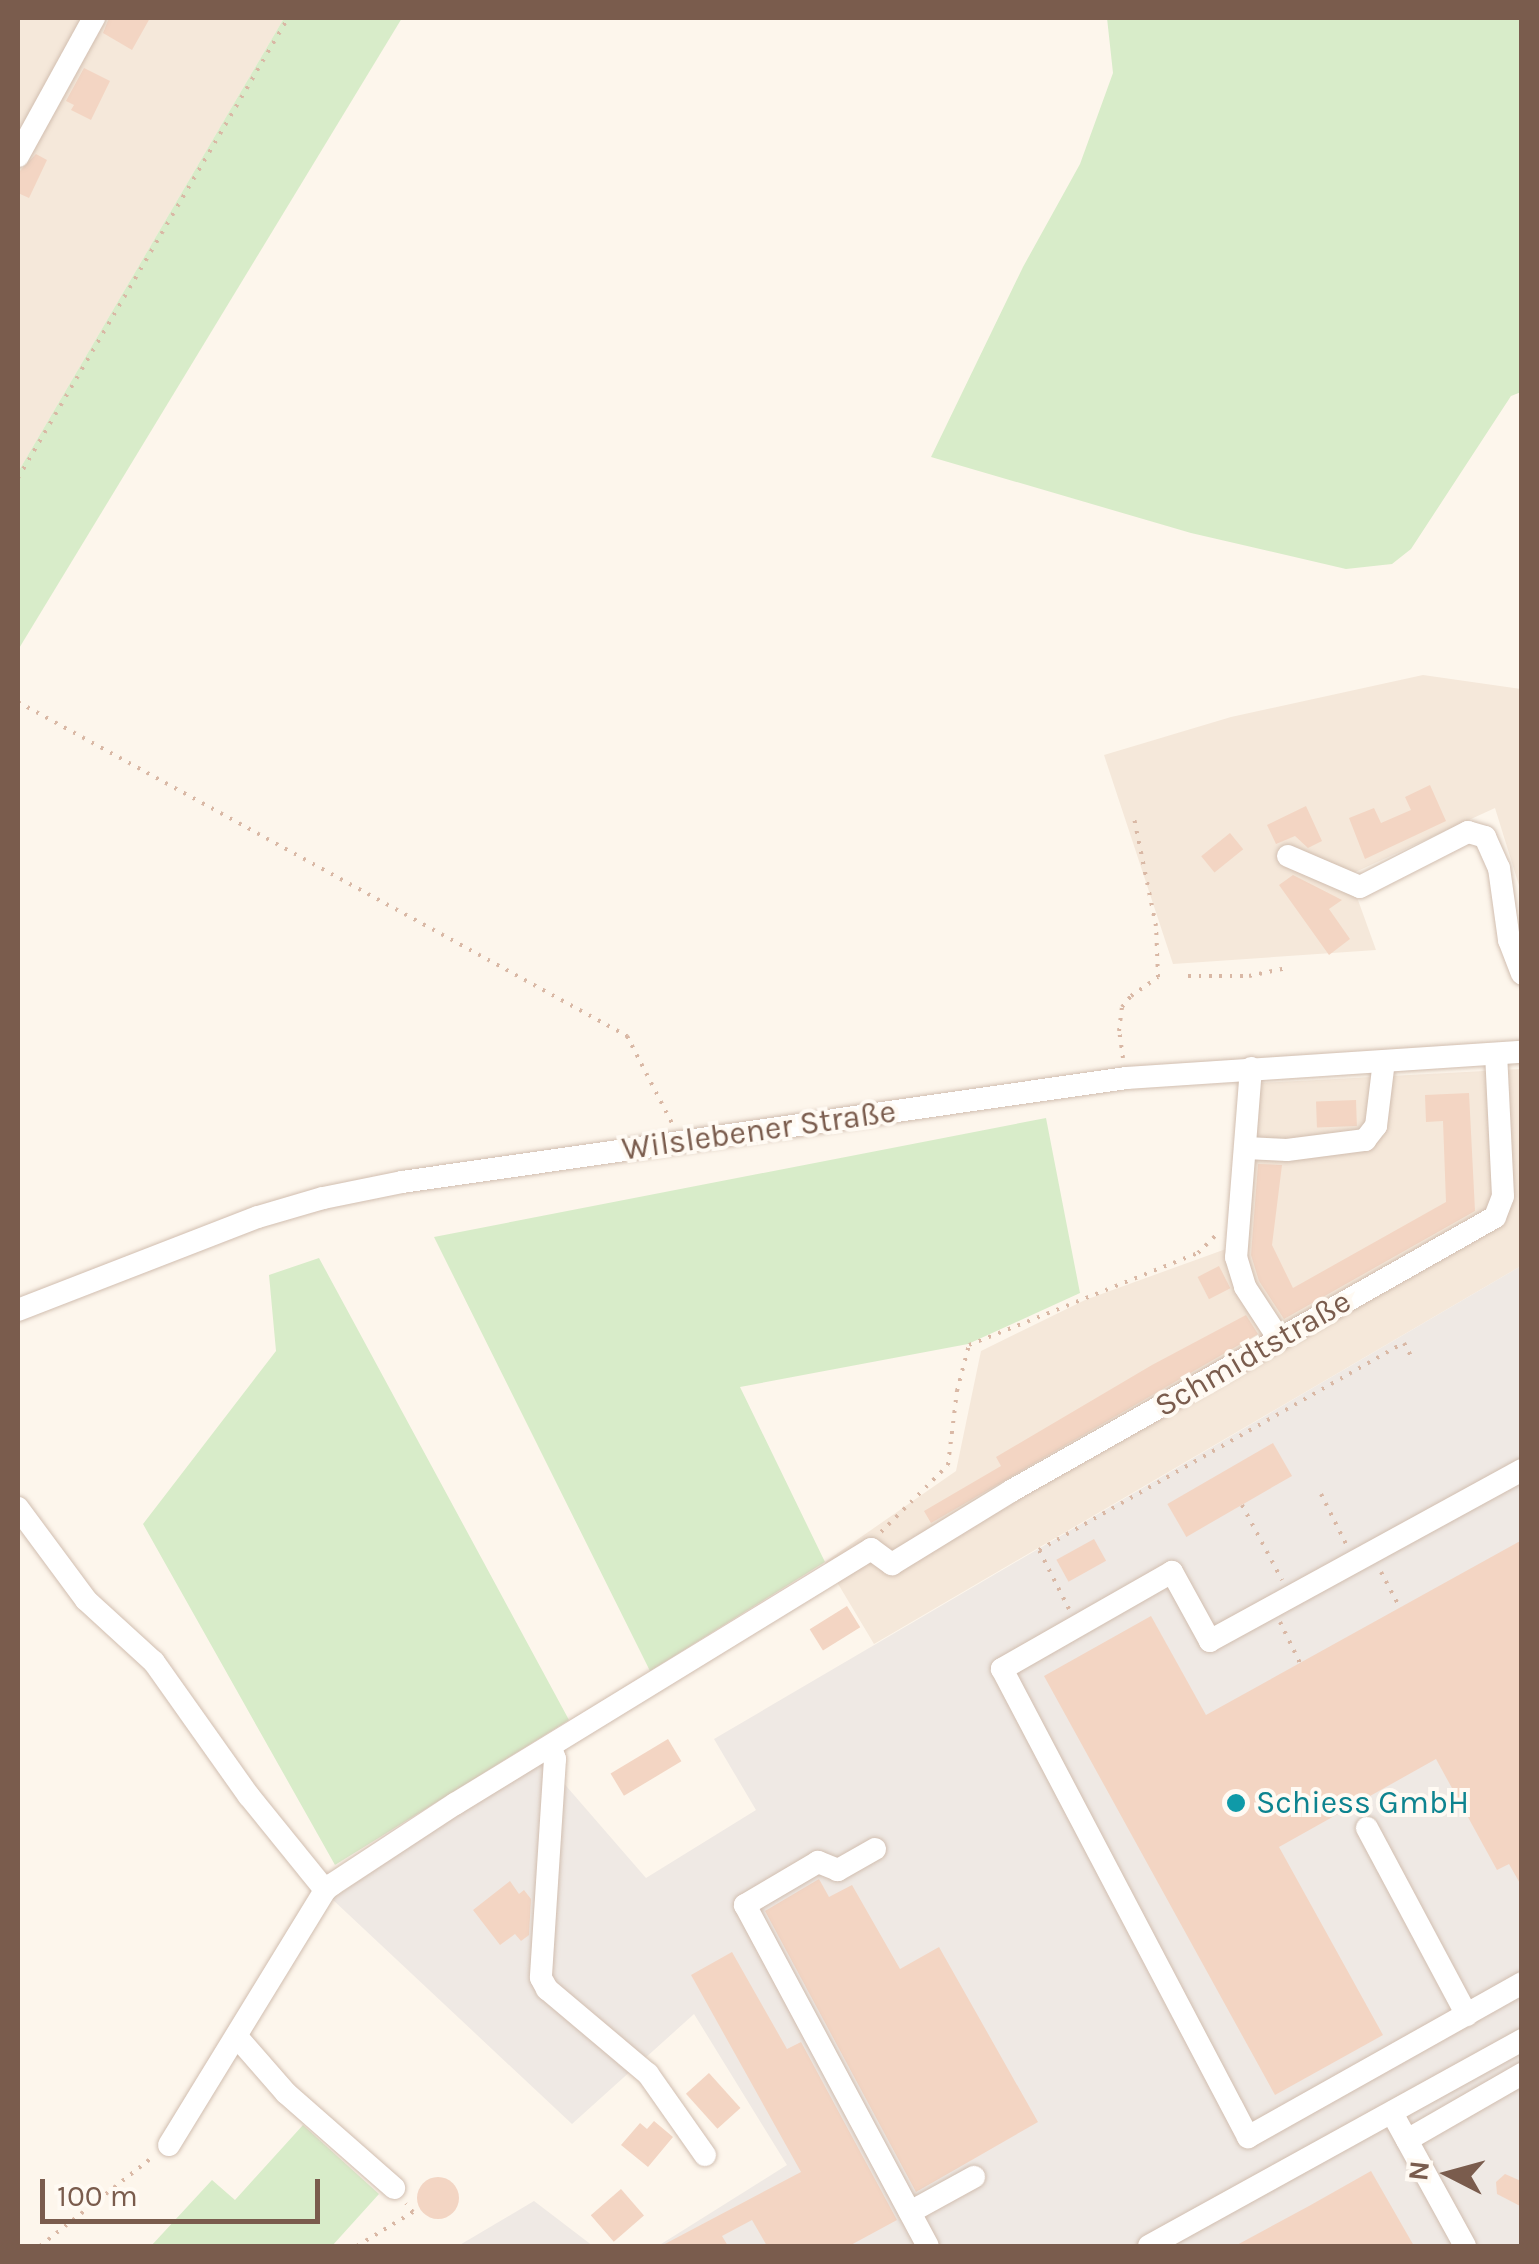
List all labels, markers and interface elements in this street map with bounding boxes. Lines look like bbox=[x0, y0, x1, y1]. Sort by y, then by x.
street label: Wilslebener Straße bbox=[620, 1093, 898, 1169]
street label: Schmidtstraße bbox=[1148, 1282, 1358, 1426]
place label: Schiess GmbH bbox=[1256, 1784, 1469, 1822]
marker: Schiess GmbH bbox=[1225, 1792, 1247, 1814]
north arrow bbox=[1399, 2124, 1499, 2224]
scale bar bbox=[45, 2159, 325, 2221]
text: N bbox=[1401, 2159, 1436, 2183]
text: 100 m bbox=[57, 2178, 138, 2214]

